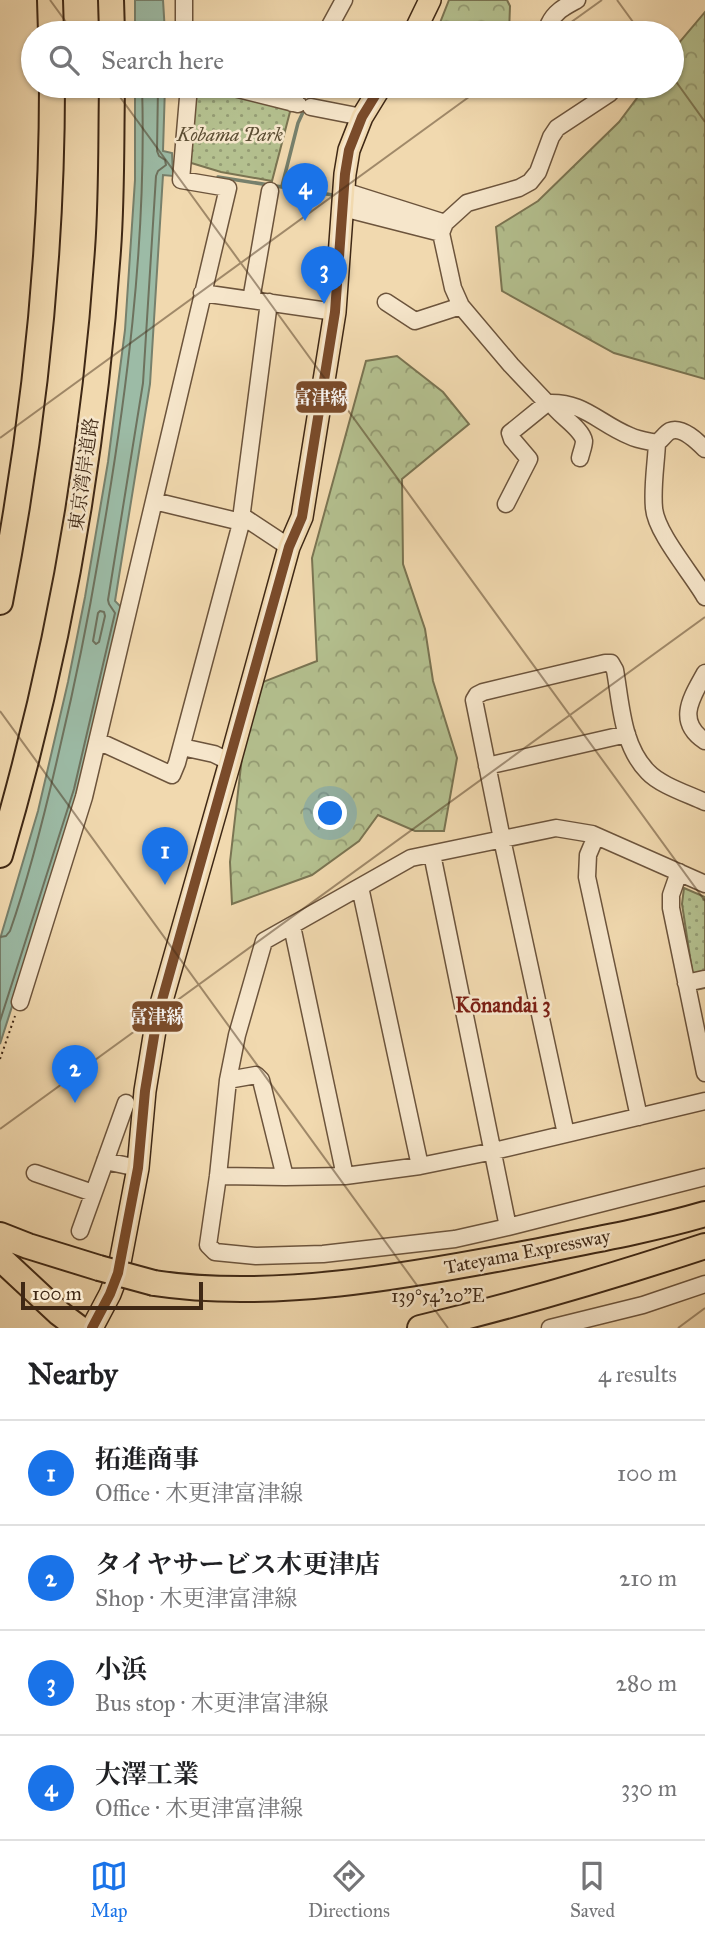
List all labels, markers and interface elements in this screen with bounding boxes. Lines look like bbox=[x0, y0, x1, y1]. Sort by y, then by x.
search box bbox=[21, 21, 684, 98]
icon: search bbox=[45, 41, 83, 79]
text: Search here bbox=[101, 44, 224, 76]
park label: Kobama Park bbox=[176, 123, 283, 146]
pin: 4 bbox=[282, 163, 328, 221]
pin: 3 bbox=[301, 246, 347, 304]
line badge: 富津線 bbox=[295, 380, 348, 414]
text: 富津線 bbox=[292, 386, 350, 409]
street label: 東京湾岸道路 bbox=[64, 416, 103, 532]
your location bbox=[313, 796, 347, 830]
pin: 1 bbox=[142, 827, 188, 885]
district label: Kōnandai 3 bbox=[455, 992, 551, 1018]
line badge: 富津線 bbox=[131, 1000, 184, 1033]
text: 富津線 bbox=[128, 1005, 186, 1028]
pin: 2 bbox=[52, 1045, 98, 1103]
street label: Tateyama Expressway bbox=[442, 1224, 613, 1279]
scale bar bbox=[21, 1279, 203, 1311]
text: 100 m bbox=[32, 1282, 82, 1305]
text: 139°54'20"E bbox=[391, 1285, 485, 1307]
text: Nearby bbox=[28, 1356, 118, 1392]
text: 4 results bbox=[598, 1360, 677, 1388]
text: 拓進商事 bbox=[95, 1443, 199, 1475]
text: 1 bbox=[46, 1459, 56, 1487]
text: 100 m bbox=[617, 1459, 677, 1487]
text: Office · 木更津富津線 bbox=[95, 1479, 303, 1507]
text: タイヤサービス木更津店 bbox=[95, 1548, 380, 1580]
text: 2 bbox=[45, 1564, 57, 1592]
text: 210 m bbox=[619, 1564, 677, 1592]
text: Shop · 木更津富津線 bbox=[95, 1584, 297, 1612]
text: 小浜 bbox=[95, 1653, 147, 1685]
text: 3 bbox=[46, 1669, 56, 1697]
text: 280 m bbox=[616, 1669, 677, 1697]
text: Bus stop · 木更津富津線 bbox=[95, 1689, 329, 1717]
text: 大澤工業 bbox=[95, 1758, 199, 1790]
text: 4 bbox=[45, 1774, 57, 1802]
text: 330 m bbox=[621, 1774, 677, 1802]
text: Office · 木更津富津線 bbox=[95, 1794, 303, 1822]
tab: Map bbox=[90, 1857, 128, 1922]
tab: Directions bbox=[308, 1857, 390, 1922]
tab: Saved bbox=[570, 1857, 615, 1922]

